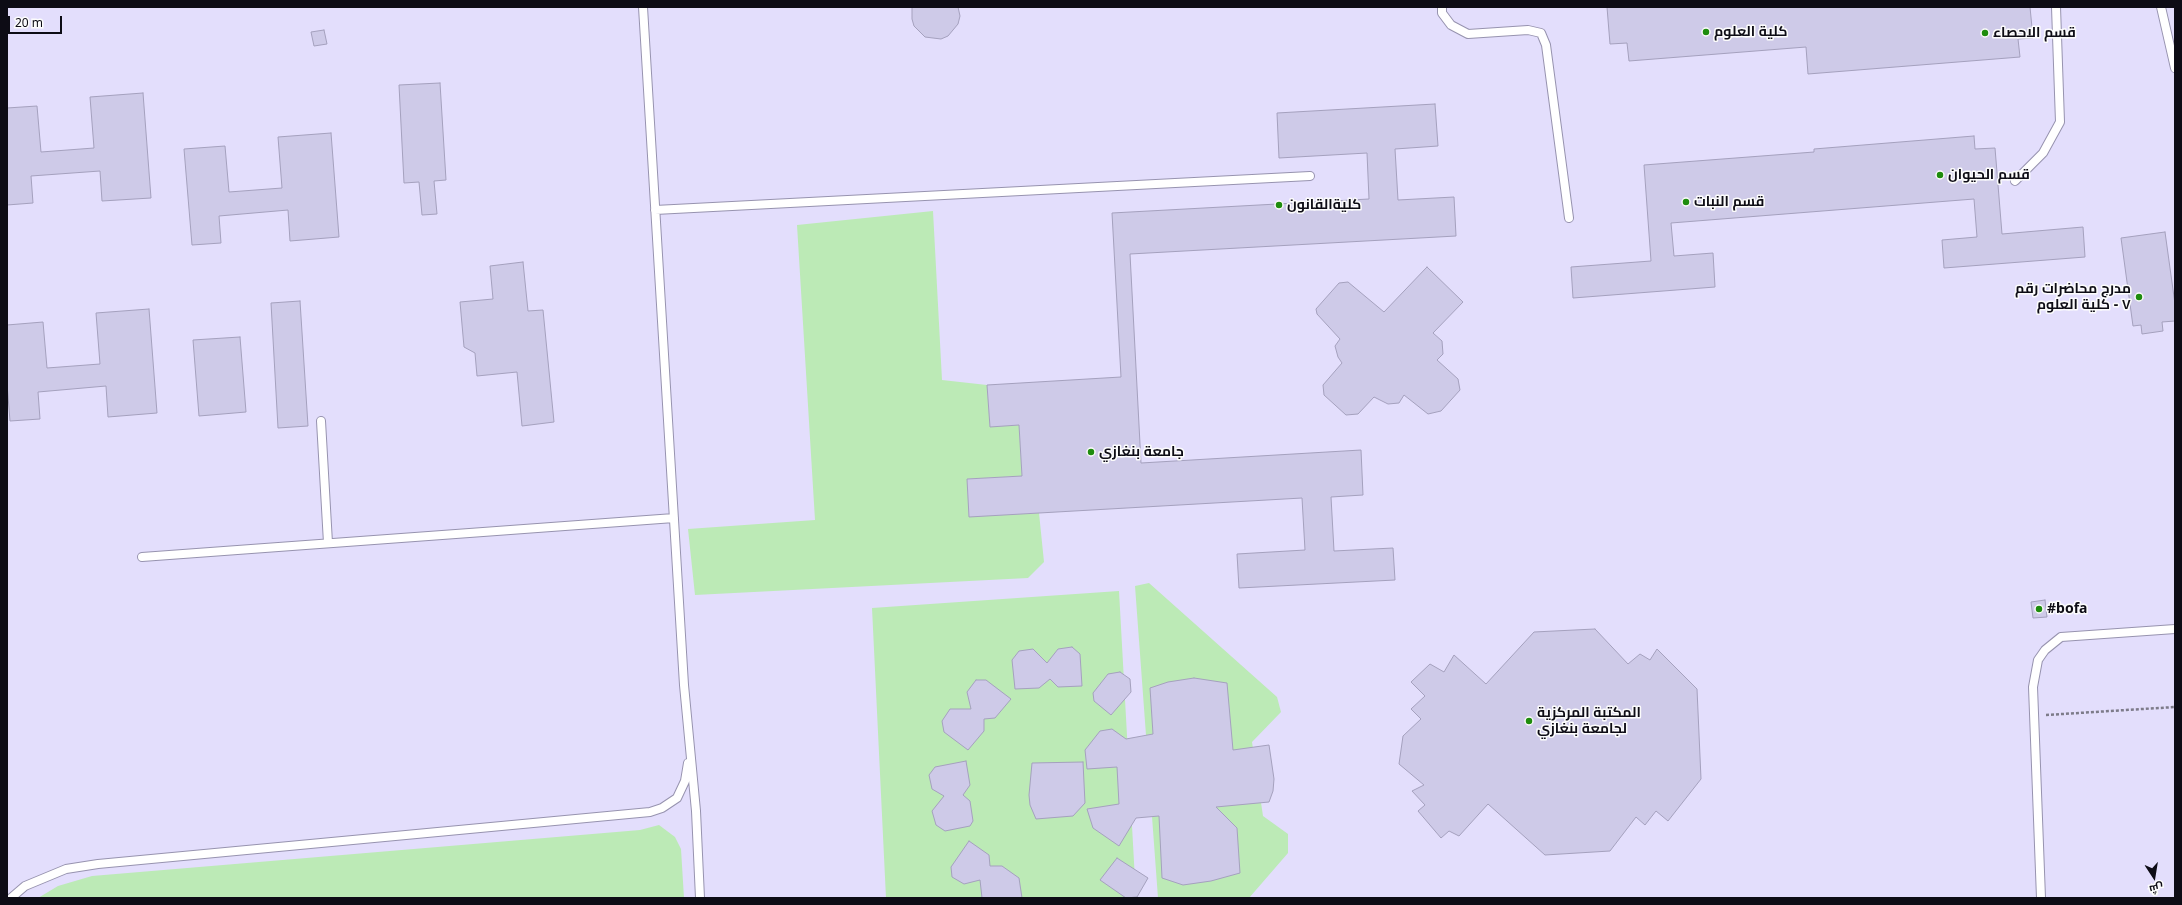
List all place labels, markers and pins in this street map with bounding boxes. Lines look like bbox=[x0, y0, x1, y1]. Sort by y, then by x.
place label: كلية العلوم bbox=[1714, 24, 1787, 40]
place label: قسم الاحصاء bbox=[1993, 25, 2076, 41]
marker: كلية العلوم bbox=[1701, 27, 1711, 37]
marker: قسم الاحصاء bbox=[1980, 28, 1990, 38]
place label: قسم الحيوان bbox=[1948, 167, 2030, 183]
marker: قسم الحيوان bbox=[1935, 170, 1945, 180]
place label: قسم النبات bbox=[1694, 194, 1764, 210]
place label: كليةالقانون bbox=[1287, 197, 1361, 213]
marker: قسم النبات bbox=[1681, 197, 1691, 207]
marker: كليةالقانون bbox=[1274, 200, 1284, 210]
place label: مدرج محاضرات رقم ٧ - كلية العلوم bbox=[2015, 281, 2131, 314]
marker: مدرج محاضرات رقم ٧ - كلية العلوم bbox=[2134, 292, 2144, 302]
place label: جامعة بنغازي bbox=[1099, 444, 1184, 460]
marker: جامعة بنغازي bbox=[1086, 447, 1096, 457]
place label: #bofa bbox=[2047, 601, 2087, 617]
marker: #bofa bbox=[2034, 604, 2044, 614]
place label: المكتبة المركزية لجامعة بنغازي bbox=[1537, 705, 1641, 738]
marker: المكتبة المركزية لجامعة بنغازي bbox=[1524, 716, 1534, 726]

